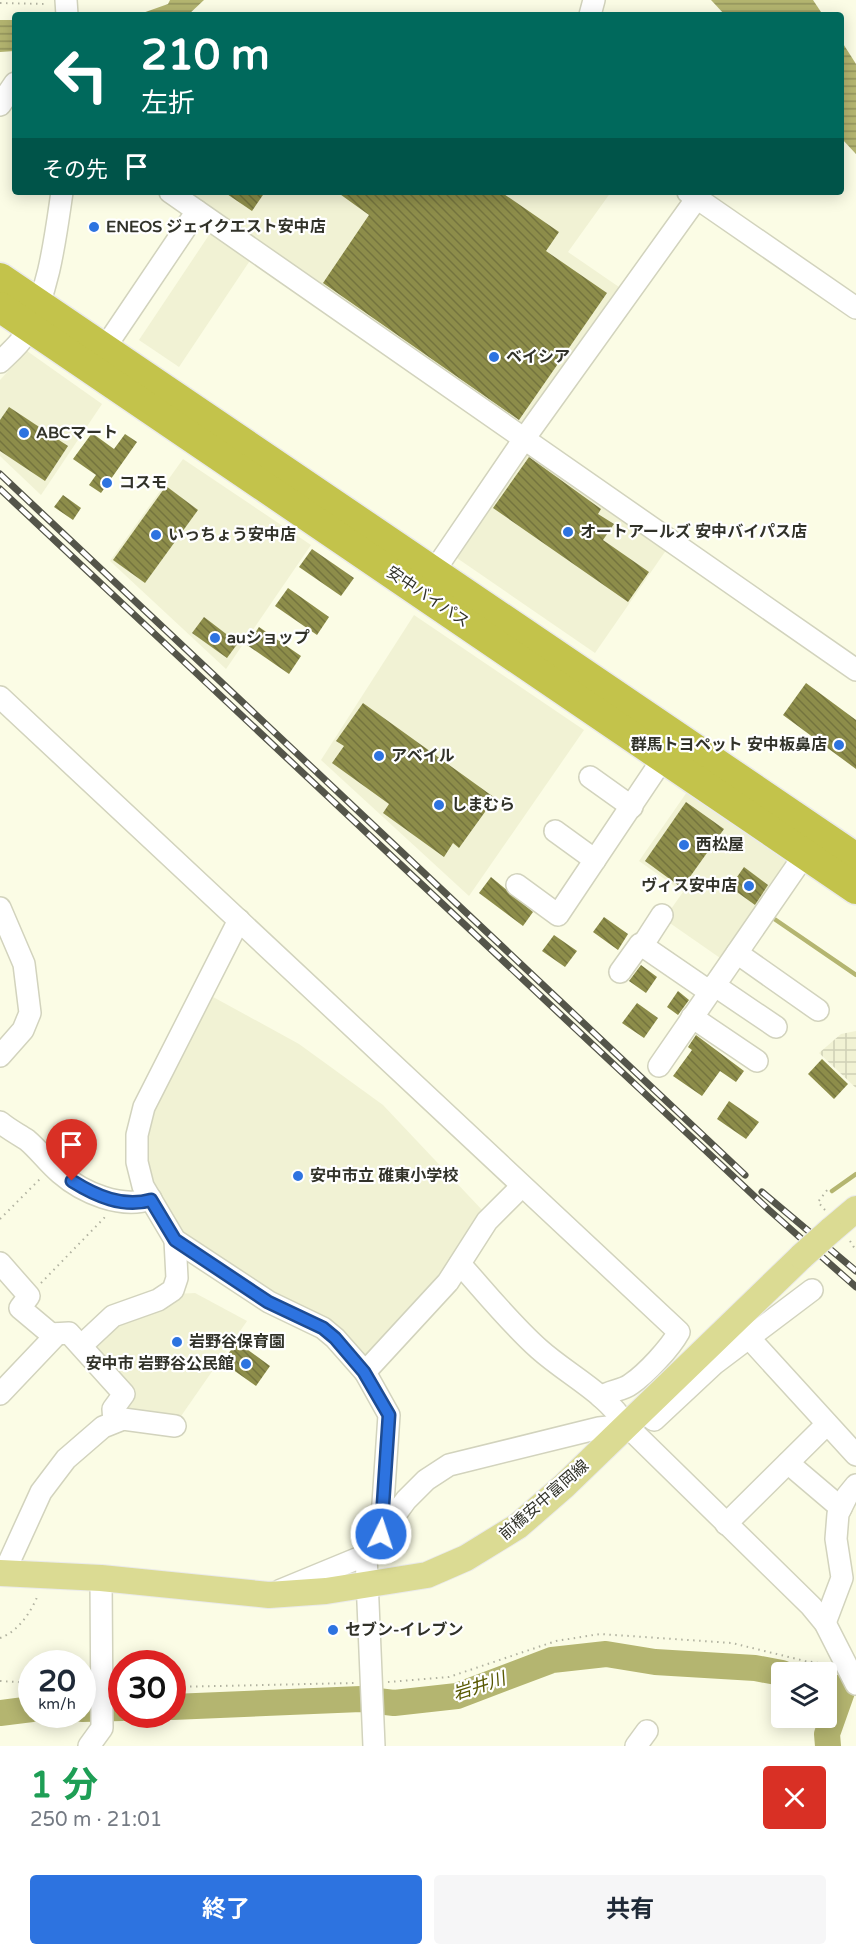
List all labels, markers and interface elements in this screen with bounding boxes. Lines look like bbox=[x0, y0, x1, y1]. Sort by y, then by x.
text: 210 m bbox=[141, 30, 270, 81]
icon: left bbox=[42, 36, 120, 114]
text: 左折 bbox=[141, 87, 195, 120]
icon: arrive bbox=[120, 150, 153, 183]
text: その先 bbox=[42, 157, 108, 183]
place label: ENEOS ジェイクエスト安中店 bbox=[106, 217, 326, 237]
marker: ENEOS ジェイクエスト安中店 bbox=[87, 220, 101, 234]
place label: ベイシア bbox=[506, 347, 570, 367]
marker: ベイシア bbox=[487, 350, 501, 364]
place label: ABCマート bbox=[36, 423, 118, 443]
marker: ABCマート bbox=[17, 426, 31, 440]
place label: コスモ bbox=[119, 473, 167, 493]
marker: コスモ bbox=[100, 476, 114, 490]
place label: オートアールズ 安中バイパス店 bbox=[580, 522, 807, 542]
place label: いっちょう安中店 bbox=[168, 525, 296, 545]
marker: オートアールズ 安中バイパス店 bbox=[561, 525, 575, 539]
marker: いっちょう安中店 bbox=[149, 528, 163, 542]
street label: 安中バイパス bbox=[383, 562, 473, 632]
place label: auショップ bbox=[227, 628, 310, 648]
marker: auショップ bbox=[208, 631, 222, 645]
place label: 群馬トヨペット 安中板鼻店 bbox=[631, 735, 827, 755]
marker: 群馬トヨペット 安中板鼻店 bbox=[832, 738, 846, 752]
place label: アベイル bbox=[391, 746, 455, 766]
marker: アベイル bbox=[372, 749, 386, 763]
place label: しまむら bbox=[451, 795, 515, 815]
marker: しまむら bbox=[432, 798, 446, 812]
place label: 西松屋 bbox=[696, 835, 744, 855]
marker: 西松屋 bbox=[677, 838, 691, 852]
place label: ヴィス安中店 bbox=[641, 876, 737, 896]
marker: ヴィス安中店 bbox=[742, 879, 756, 893]
pin bbox=[46, 1119, 97, 1181]
icon: arrive bbox=[55, 1128, 88, 1161]
place label: 安中市立 碓東小学校 bbox=[310, 1166, 458, 1186]
marker: 安中市立 碓東小学校 bbox=[291, 1169, 305, 1183]
place label: 岩野谷保育園 bbox=[189, 1332, 285, 1352]
marker: 岩野谷保育園 bbox=[170, 1335, 184, 1349]
place label: 安中市 岩野谷公民館 bbox=[86, 1354, 234, 1374]
marker: 安中市 岩野谷公民館 bbox=[239, 1357, 253, 1371]
street label: 前橋安中富岡線 bbox=[495, 1456, 593, 1544]
position arrow bbox=[349, 1502, 413, 1566]
place label: セブン-イレブン bbox=[345, 1620, 464, 1640]
marker: セブン-イレブン bbox=[326, 1623, 340, 1637]
speed limit sign: 30 bbox=[108, 1650, 186, 1728]
map controls bbox=[771, 1662, 837, 1728]
button: layers bbox=[771, 1662, 837, 1728]
text: 20 bbox=[38, 1663, 76, 1700]
water label: 岩井川 bbox=[450, 1667, 510, 1705]
text: km/h bbox=[38, 1695, 76, 1713]
text: 1 分 bbox=[30, 1764, 98, 1807]
button: close bbox=[763, 1766, 826, 1829]
text: 250 m · 21:01 bbox=[30, 1808, 162, 1832]
button: 終了 bbox=[30, 1875, 422, 1944]
button: 共有 bbox=[434, 1875, 826, 1944]

